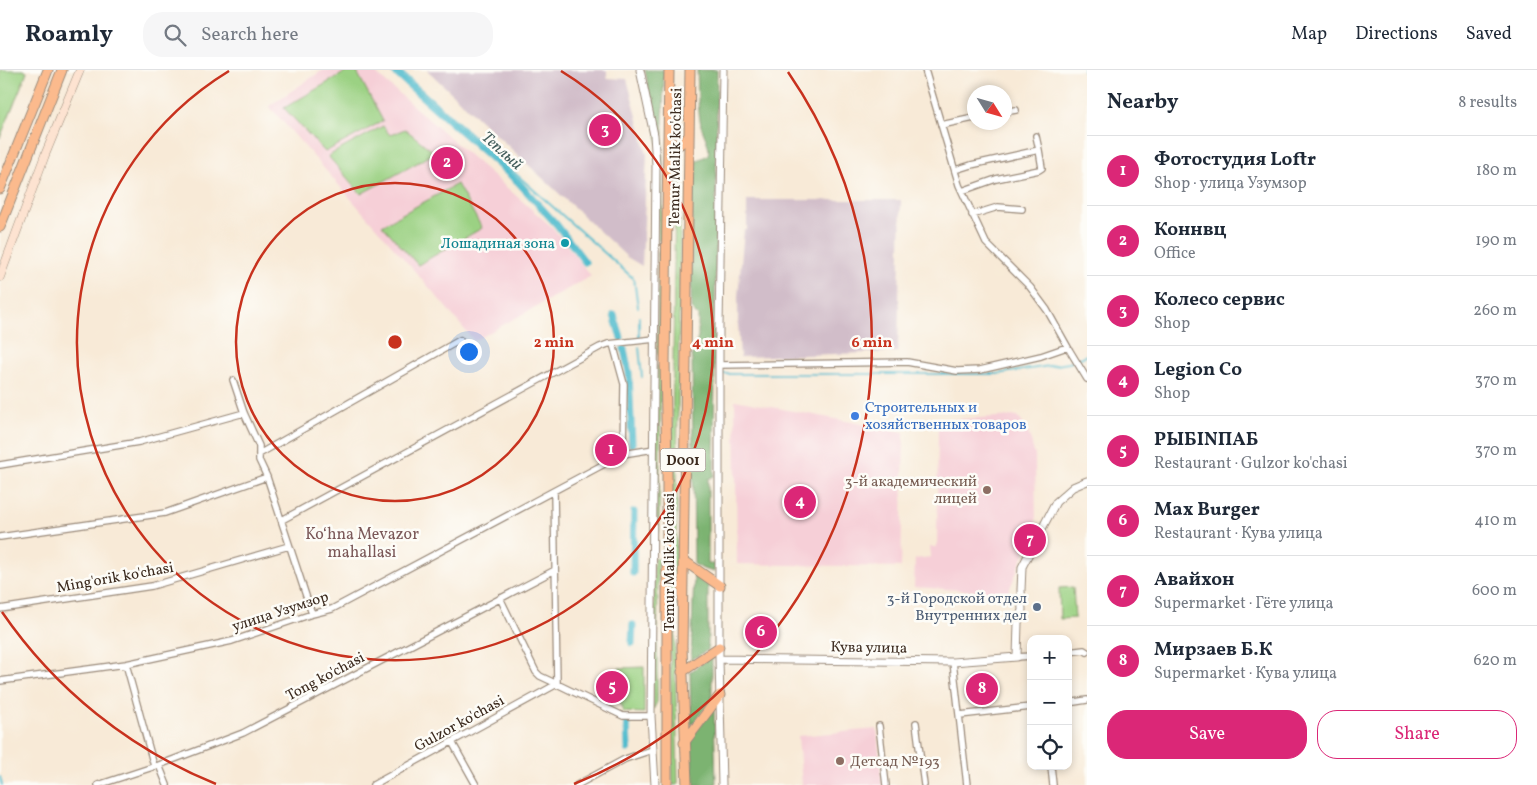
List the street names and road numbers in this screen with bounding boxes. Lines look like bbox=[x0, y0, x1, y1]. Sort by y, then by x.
street label: Temur Malik ko'chasi bbox=[665, 88, 688, 227]
road number: D001 bbox=[660, 448, 706, 472]
street label: Temur Malik ko'chasi bbox=[660, 493, 681, 631]
street label: Ming'orik ko'chasi bbox=[55, 558, 176, 599]
street label: улица Узумзор bbox=[229, 587, 332, 638]
street label: Кува улица bbox=[830, 637, 907, 660]
street label: Tong ko'chasi bbox=[283, 648, 369, 707]
street label: Gulzor ko'chasi bbox=[411, 691, 509, 758]

